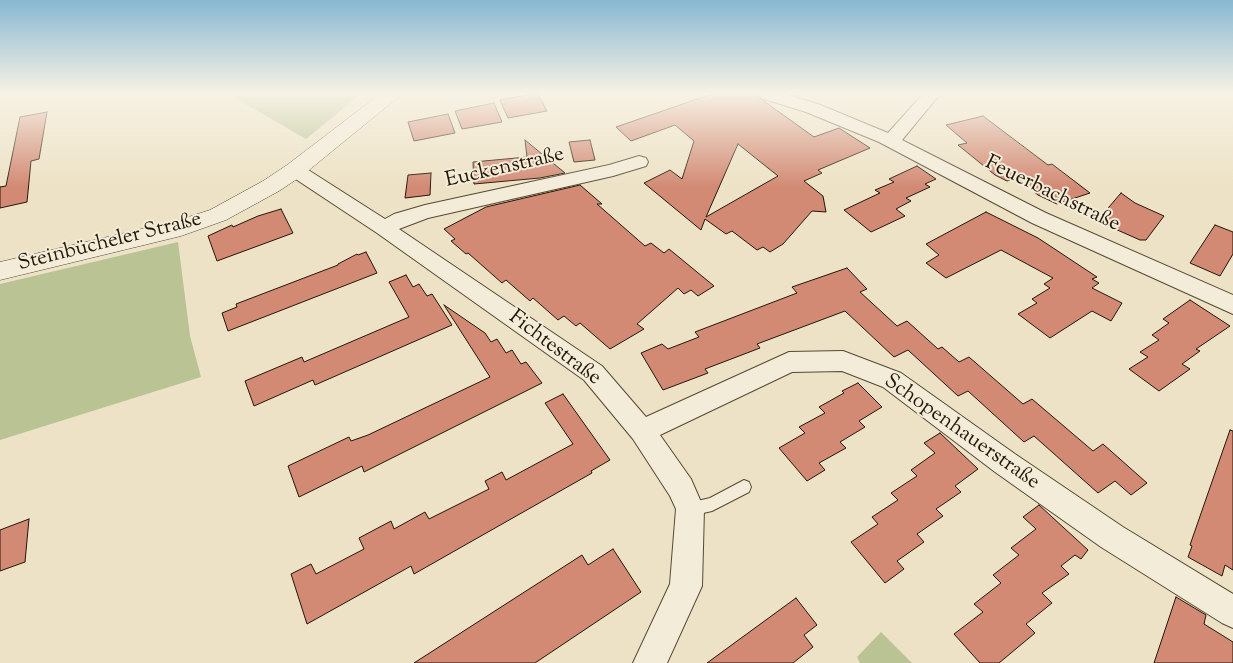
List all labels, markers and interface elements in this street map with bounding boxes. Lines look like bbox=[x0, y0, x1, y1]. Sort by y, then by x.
street label: Euckenstraße bbox=[443, 143, 567, 195]
street label: Feuerbachstraße bbox=[980, 151, 1124, 239]
street label: Steinbücheler Straße bbox=[16, 208, 204, 278]
street label: Fichtestraße bbox=[503, 306, 605, 392]
street label: Schopenhauerstraße bbox=[878, 370, 1044, 496]

